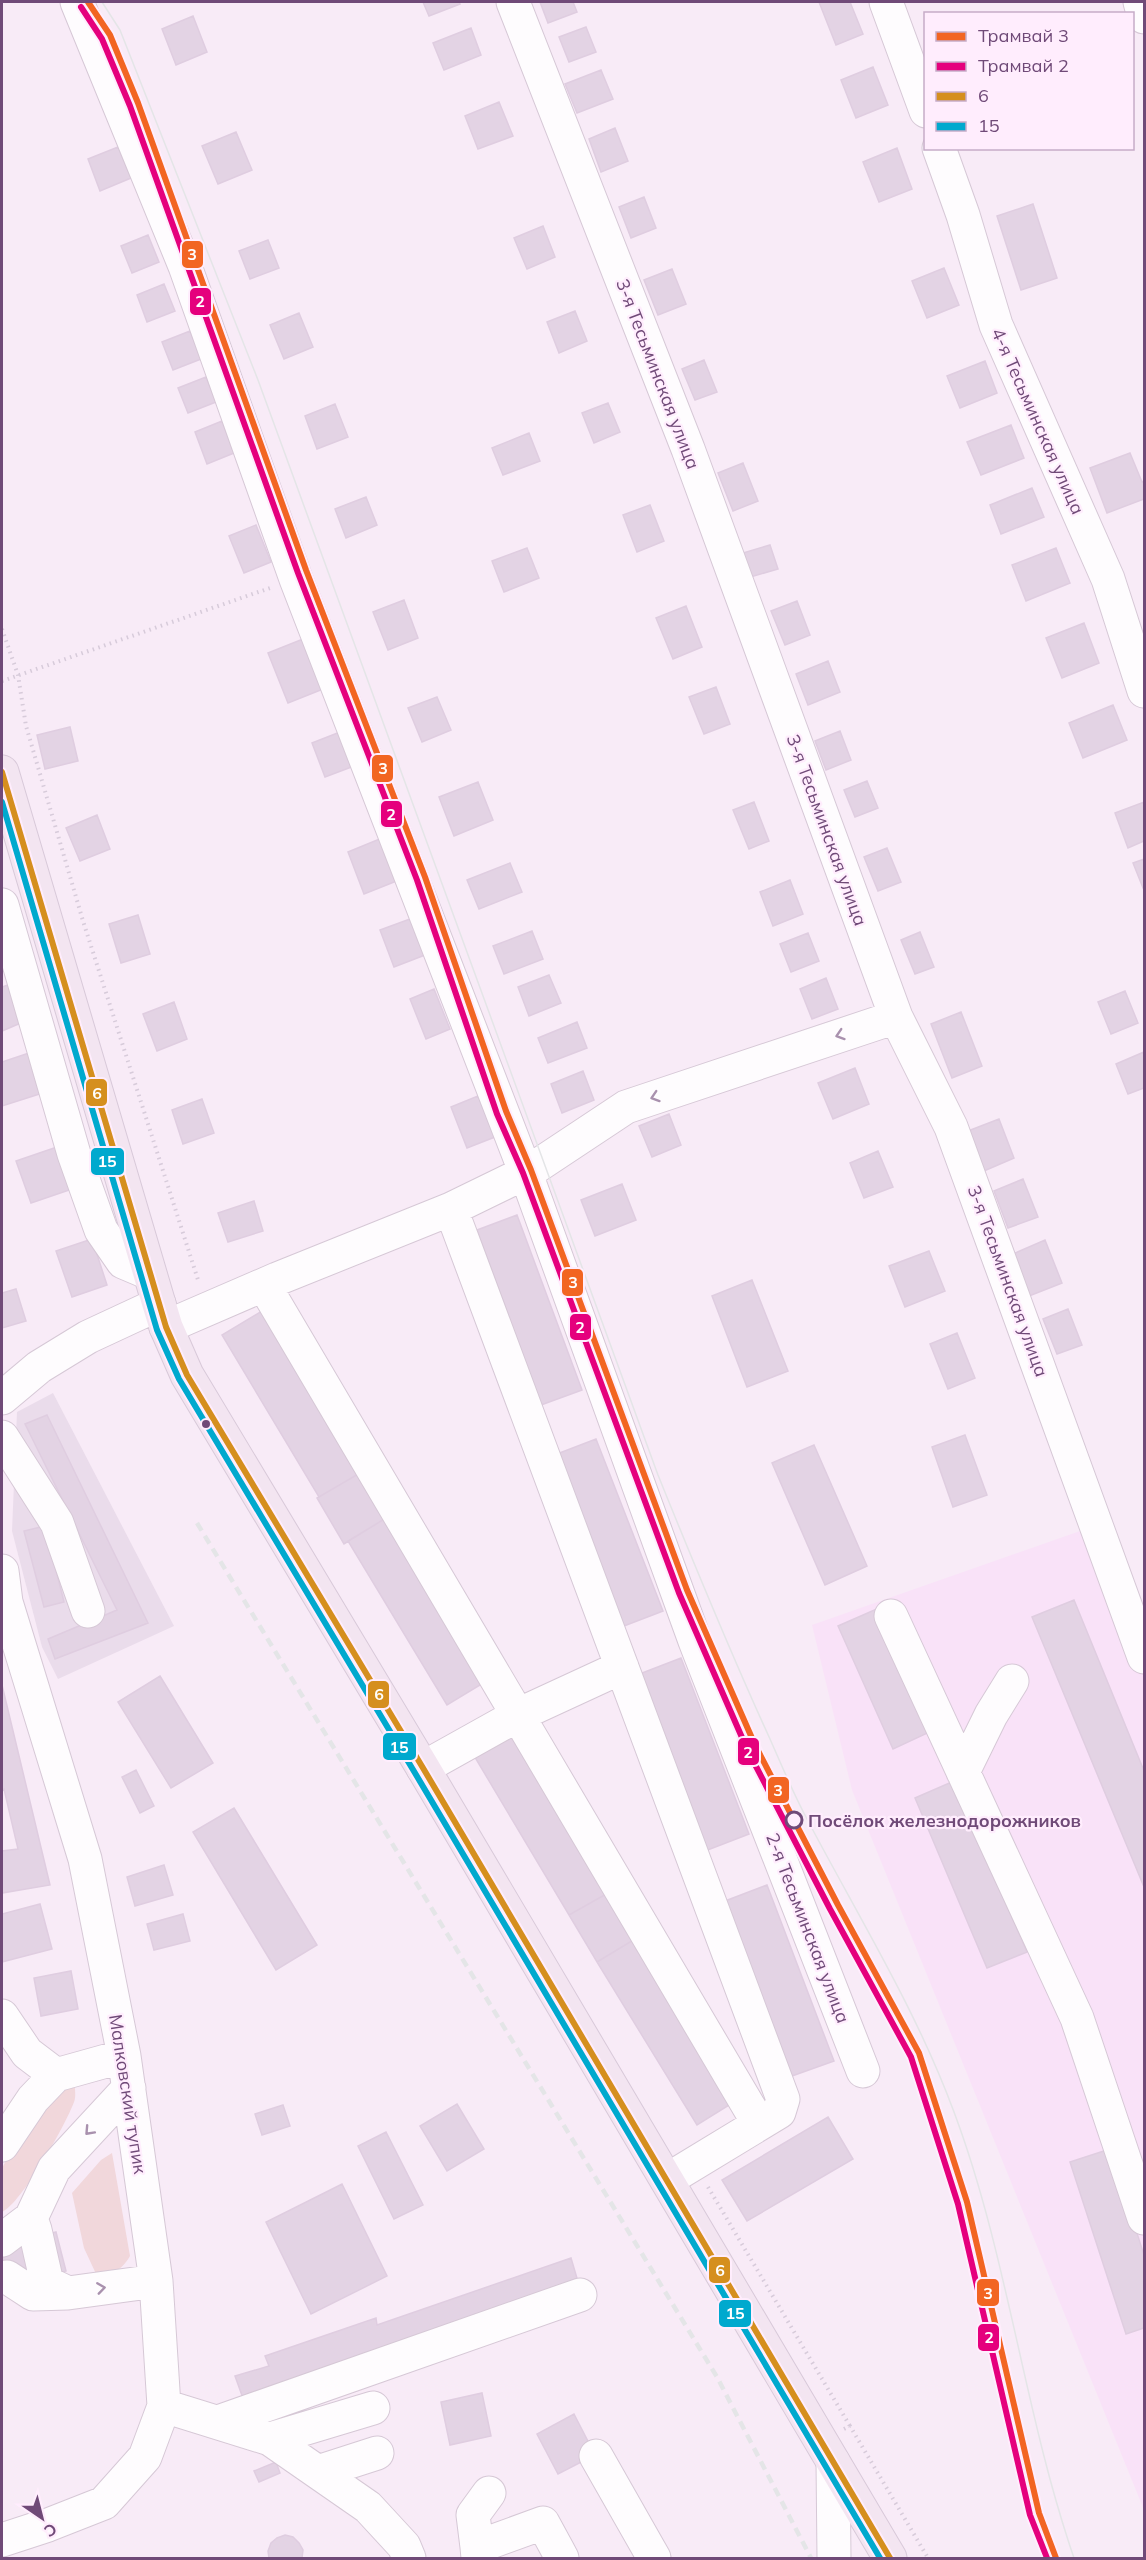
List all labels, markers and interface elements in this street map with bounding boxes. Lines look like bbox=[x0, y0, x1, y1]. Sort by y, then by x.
legend bbox=[924, 12, 1134, 150]
text: Трамвай 3 bbox=[978, 24, 1069, 47]
text: Трамвай 2 bbox=[978, 54, 1069, 77]
text: 6 bbox=[978, 84, 989, 107]
text: 15 bbox=[978, 114, 1000, 137]
line badge: 3 bbox=[181, 240, 204, 269]
text: 3 bbox=[187, 244, 197, 264]
street label: 3-я Тесьминская улица bbox=[611, 276, 705, 472]
line badge: 2 bbox=[189, 287, 212, 316]
text: 2 bbox=[195, 291, 205, 311]
street label: 4-я Тесьминская улица bbox=[986, 324, 1090, 518]
street label: 3-я Тесьминская улица bbox=[782, 731, 872, 929]
line badge: 3 bbox=[371, 754, 394, 783]
text: 3 bbox=[378, 758, 388, 778]
line badge: 2 bbox=[380, 800, 403, 828]
text: 2 bbox=[386, 804, 396, 824]
one-way arrow bbox=[835, 1028, 846, 1041]
line badge: 6 bbox=[85, 1078, 108, 1107]
text: 6 bbox=[92, 1083, 102, 1103]
one-way arrow bbox=[650, 1090, 661, 1102]
line badge: 15 bbox=[90, 1147, 125, 1176]
text: 15 bbox=[97, 1151, 117, 1171]
street label: 3-я Тесьминская улица bbox=[963, 1182, 1053, 1380]
line badge: 3 bbox=[561, 1268, 584, 1297]
text: 3 bbox=[568, 1272, 578, 1292]
line badge: 2 bbox=[569, 1313, 592, 1341]
text: 2 bbox=[575, 1317, 585, 1337]
unlabelled marker bbox=[200, 1418, 212, 1430]
line badge: 6 bbox=[367, 1680, 390, 1709]
text: 6 bbox=[374, 1684, 384, 1704]
line badge: 15 bbox=[382, 1732, 417, 1761]
text: 15 bbox=[389, 1737, 409, 1757]
line badge: 2 bbox=[737, 1737, 760, 1766]
text: 2 bbox=[743, 1742, 753, 1762]
line badge: 3 bbox=[767, 1776, 790, 1804]
text: 3 bbox=[773, 1780, 783, 1800]
place label: Посёлок железнодорожников bbox=[808, 1809, 1081, 1832]
marker: Посёлок железнодорожников bbox=[785, 1811, 803, 1829]
street label: 2-я Тесьминская улица bbox=[761, 1830, 855, 2026]
street label: Малковский тупик bbox=[104, 2013, 152, 2176]
one-way arrow bbox=[86, 2123, 97, 2134]
line badge: 6 bbox=[708, 2256, 731, 2284]
text: 6 bbox=[715, 2260, 725, 2280]
line badge: 3 bbox=[976, 2278, 1000, 2307]
one-way arrow bbox=[96, 2283, 105, 2295]
text: 3 bbox=[983, 2283, 993, 2303]
line badge: 15 bbox=[718, 2299, 752, 2328]
text: 15 bbox=[725, 2303, 745, 2323]
line badge: 2 bbox=[977, 2323, 1000, 2352]
text: 2 bbox=[984, 2327, 994, 2347]
north arrow bbox=[12, 2488, 72, 2548]
text: С bbox=[40, 2519, 61, 2542]

